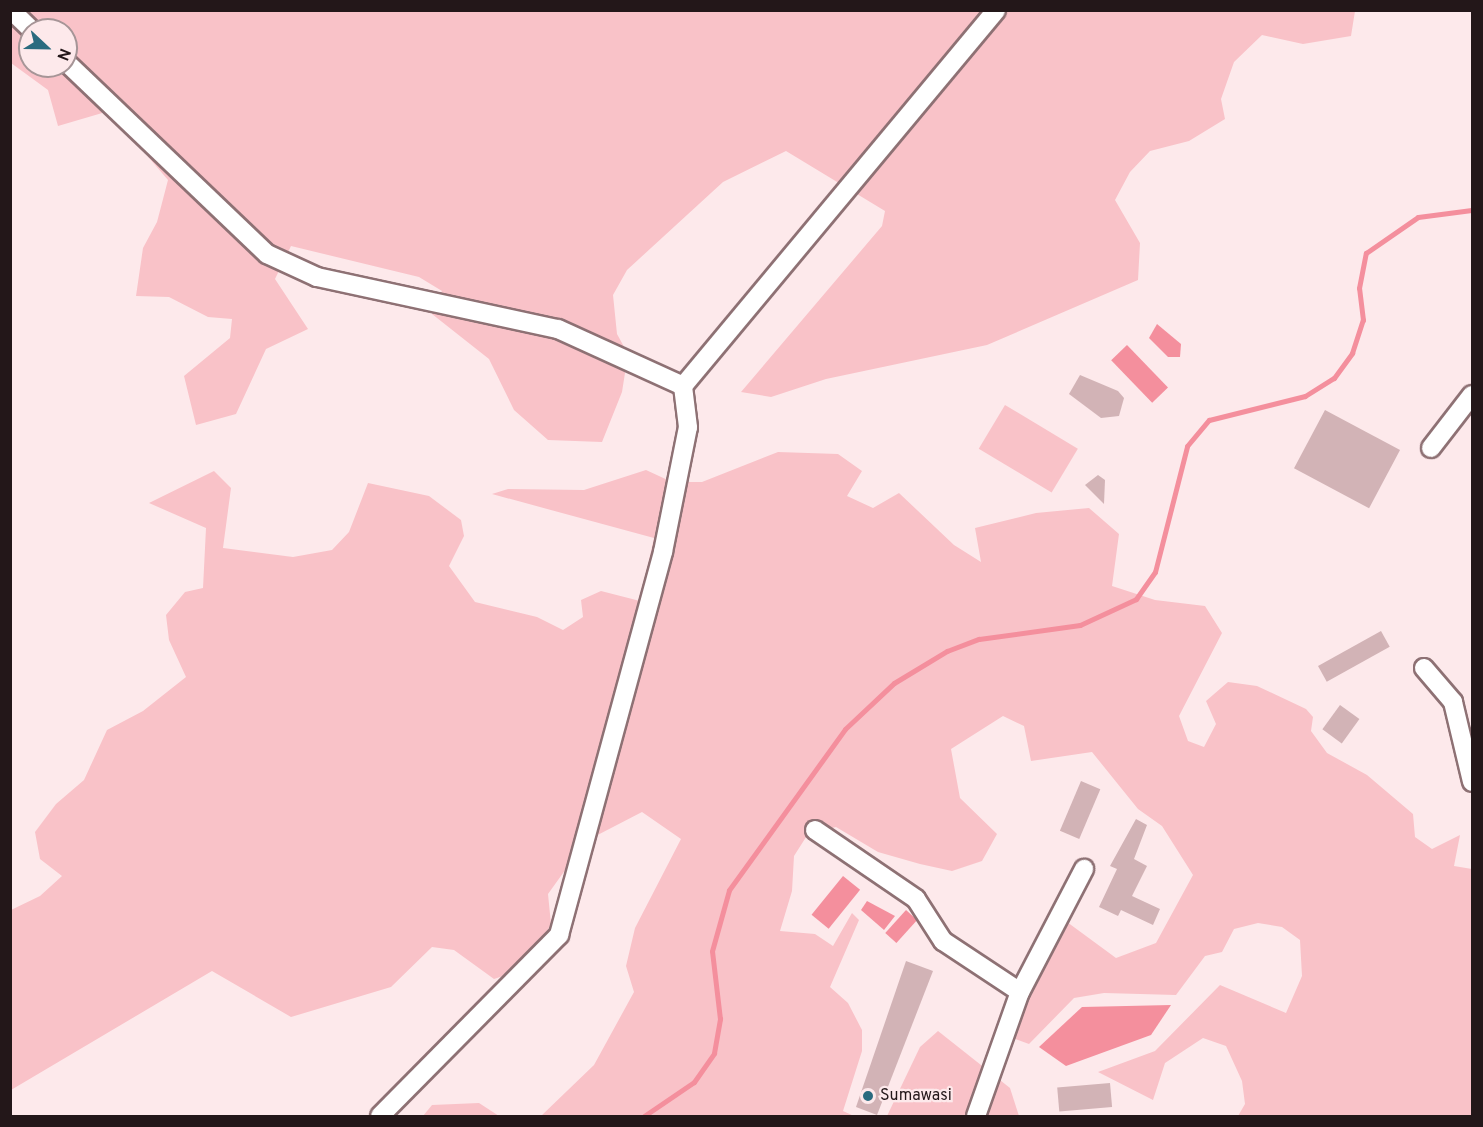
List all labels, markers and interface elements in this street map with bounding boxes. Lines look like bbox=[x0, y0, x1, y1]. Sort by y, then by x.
north arrow bbox=[18, 18, 78, 78]
text: N bbox=[51, 45, 74, 63]
place label: Sumawasi bbox=[880, 1086, 952, 1106]
marker: Sumawasi bbox=[861, 1089, 875, 1103]

